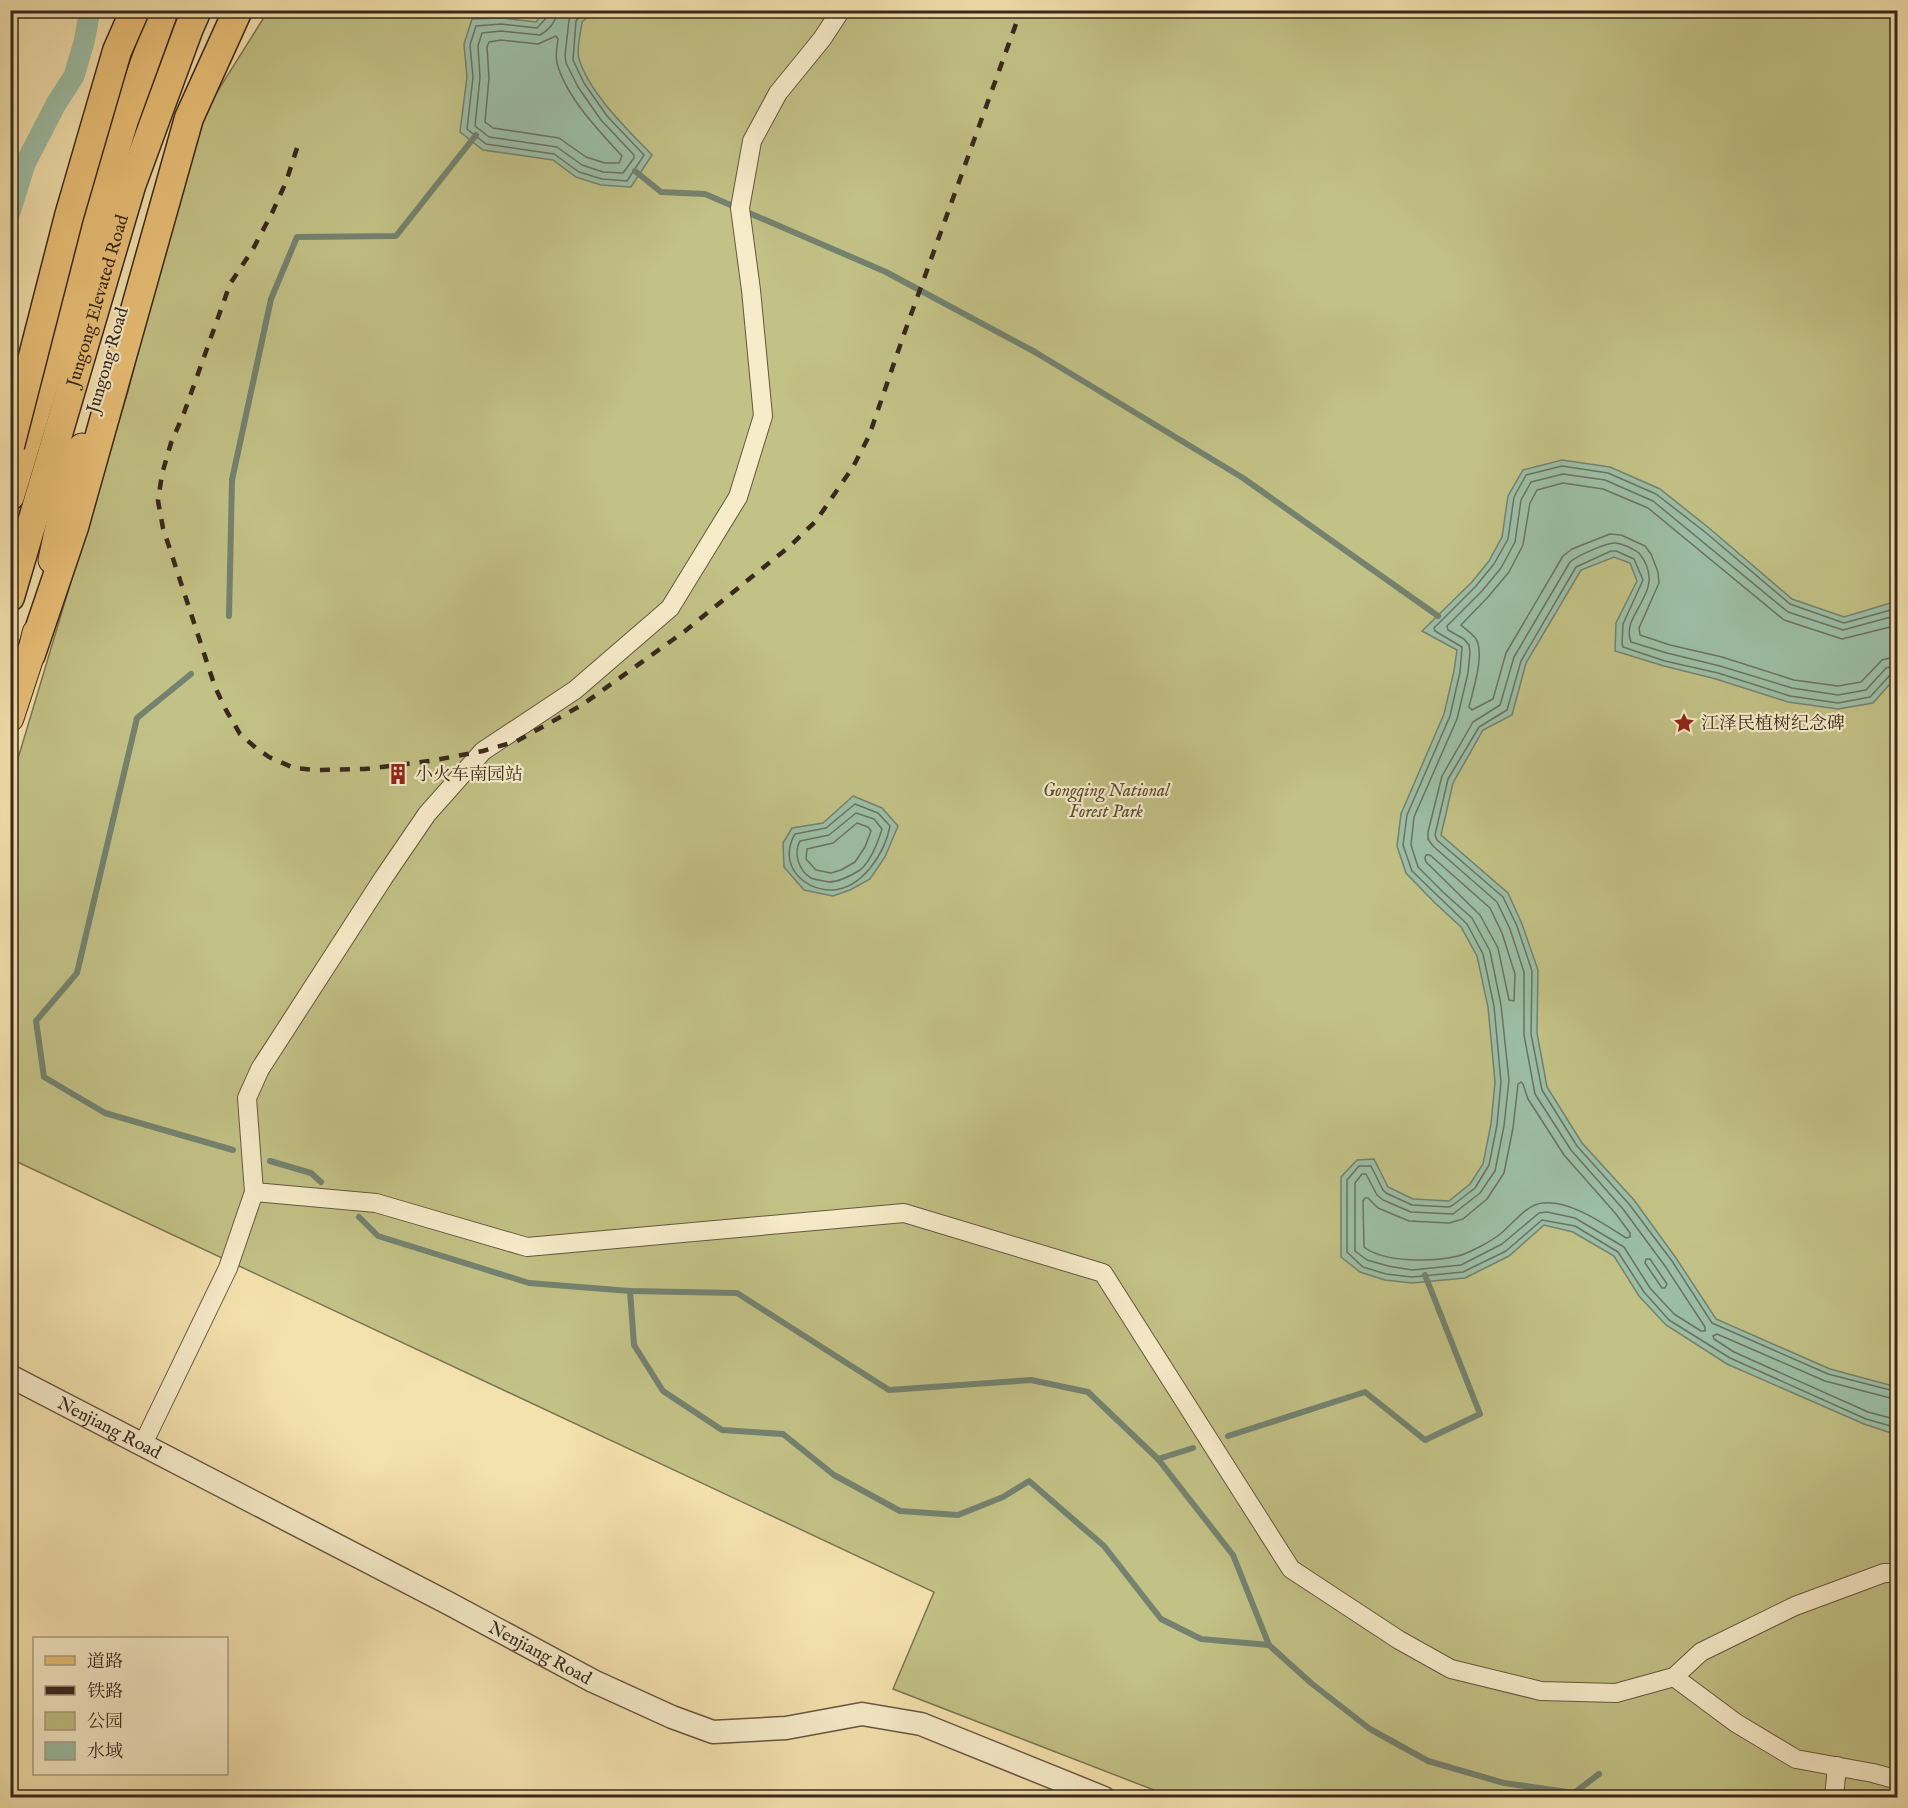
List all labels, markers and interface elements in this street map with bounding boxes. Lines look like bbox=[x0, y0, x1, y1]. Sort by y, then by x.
street label: Jungong Elevated Road bbox=[62, 212, 135, 392]
street label: Jungong Road bbox=[82, 304, 135, 418]
place icon: 江泽民植树纪念碑 bbox=[1672, 711, 1696, 735]
place label: 江泽民植树纪念碑 bbox=[1701, 713, 1845, 736]
building icon: 小火车南园站 bbox=[386, 762, 410, 786]
place label: 小火车南园站 bbox=[415, 764, 523, 787]
park label: Gongqing National Forest Park bbox=[1043, 780, 1171, 824]
street label: Nenjiang Road bbox=[53, 1392, 165, 1465]
street label: Nenjiang Road bbox=[484, 1617, 595, 1691]
legend bbox=[33, 1637, 228, 1775]
text: 道路 bbox=[87, 1651, 123, 1674]
text: 铁路 bbox=[87, 1681, 123, 1704]
text: 公园 bbox=[87, 1711, 123, 1734]
text: 水域 bbox=[87, 1741, 123, 1764]

